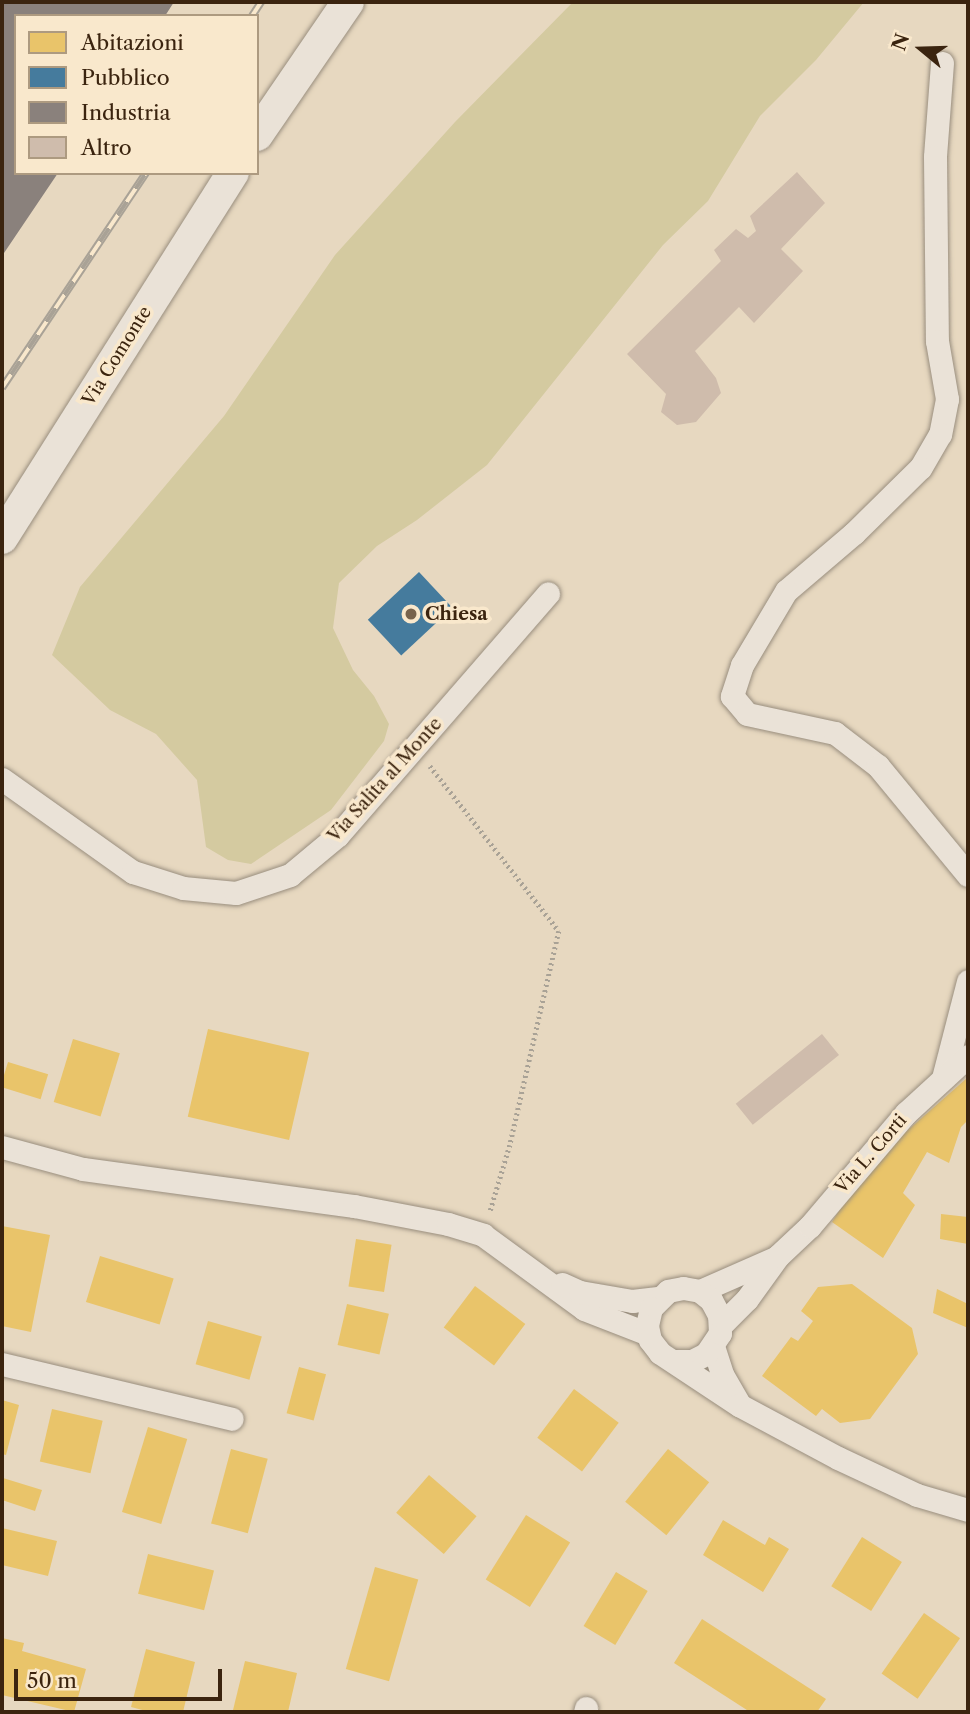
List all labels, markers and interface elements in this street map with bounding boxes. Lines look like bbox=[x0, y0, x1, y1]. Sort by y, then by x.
legend bbox=[14, 14, 259, 175]
north arrow bbox=[886, 14, 956, 84]
text: Abitazioni bbox=[81, 30, 184, 55]
text: N bbox=[887, 30, 914, 54]
text: Pubblico bbox=[81, 65, 170, 90]
text: Industria bbox=[81, 100, 171, 125]
text: Altro bbox=[81, 135, 132, 160]
street label: Via Comonte bbox=[78, 302, 156, 410]
place label: Chiesa bbox=[425, 603, 488, 625]
marker: Chiesa bbox=[403, 606, 419, 622]
street label: Via Salita al Monte bbox=[323, 713, 447, 847]
street label: Via L. Corti bbox=[831, 1110, 911, 1198]
scale bar bbox=[18, 1654, 226, 1698]
text: 50 m bbox=[27, 1668, 77, 1693]

